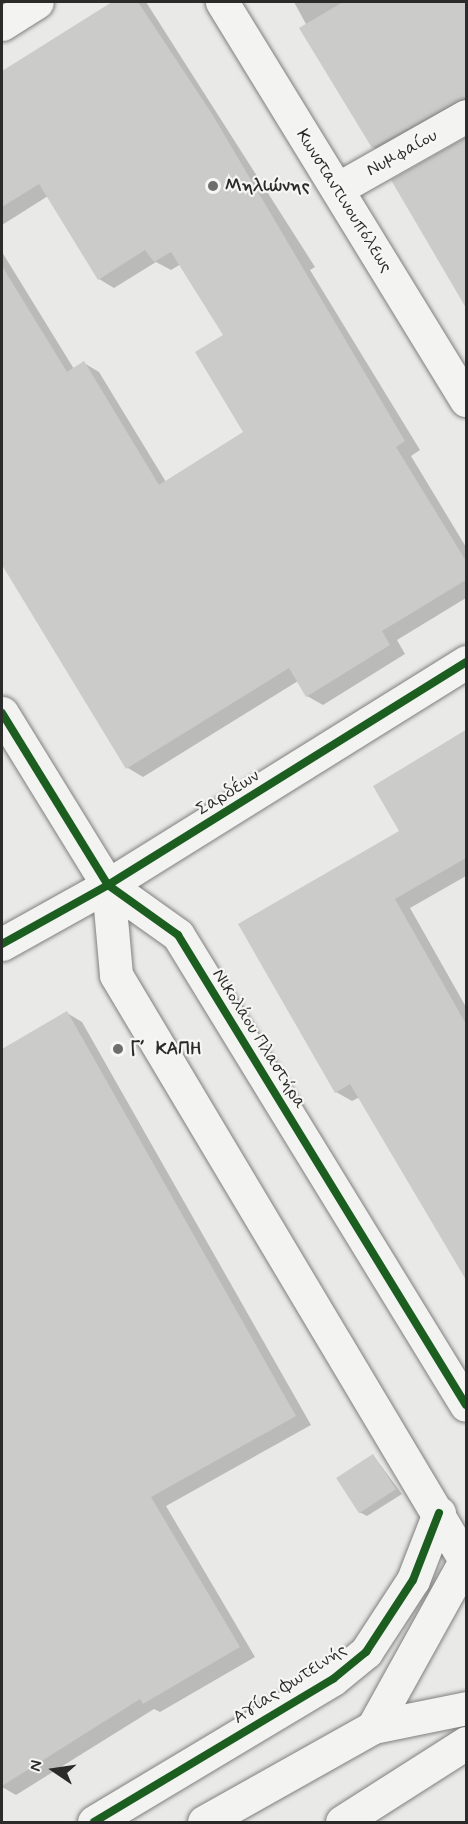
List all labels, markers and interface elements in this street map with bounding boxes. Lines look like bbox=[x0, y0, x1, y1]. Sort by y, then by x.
street label: Κωνσταντινουπόλεως bbox=[291, 125, 397, 277]
street label: Νυμφαίου bbox=[363, 125, 441, 181]
place label: Μηλιώνης bbox=[225, 175, 310, 197]
marker: Μηλιώνης bbox=[206, 179, 220, 193]
street label: Σαρδέων bbox=[193, 765, 263, 821]
street label: Νικολάου Πλαστήρα bbox=[207, 965, 311, 1113]
place label: Γ΄ ΚΑΠΗ bbox=[130, 1038, 202, 1060]
marker: Γ΄ ΚΑΠΗ bbox=[111, 1042, 125, 1056]
street label: Αγίας Φωτεινής bbox=[229, 1639, 351, 1729]
north arrow bbox=[24, 1740, 84, 1800]
text: N bbox=[25, 1758, 47, 1773]

